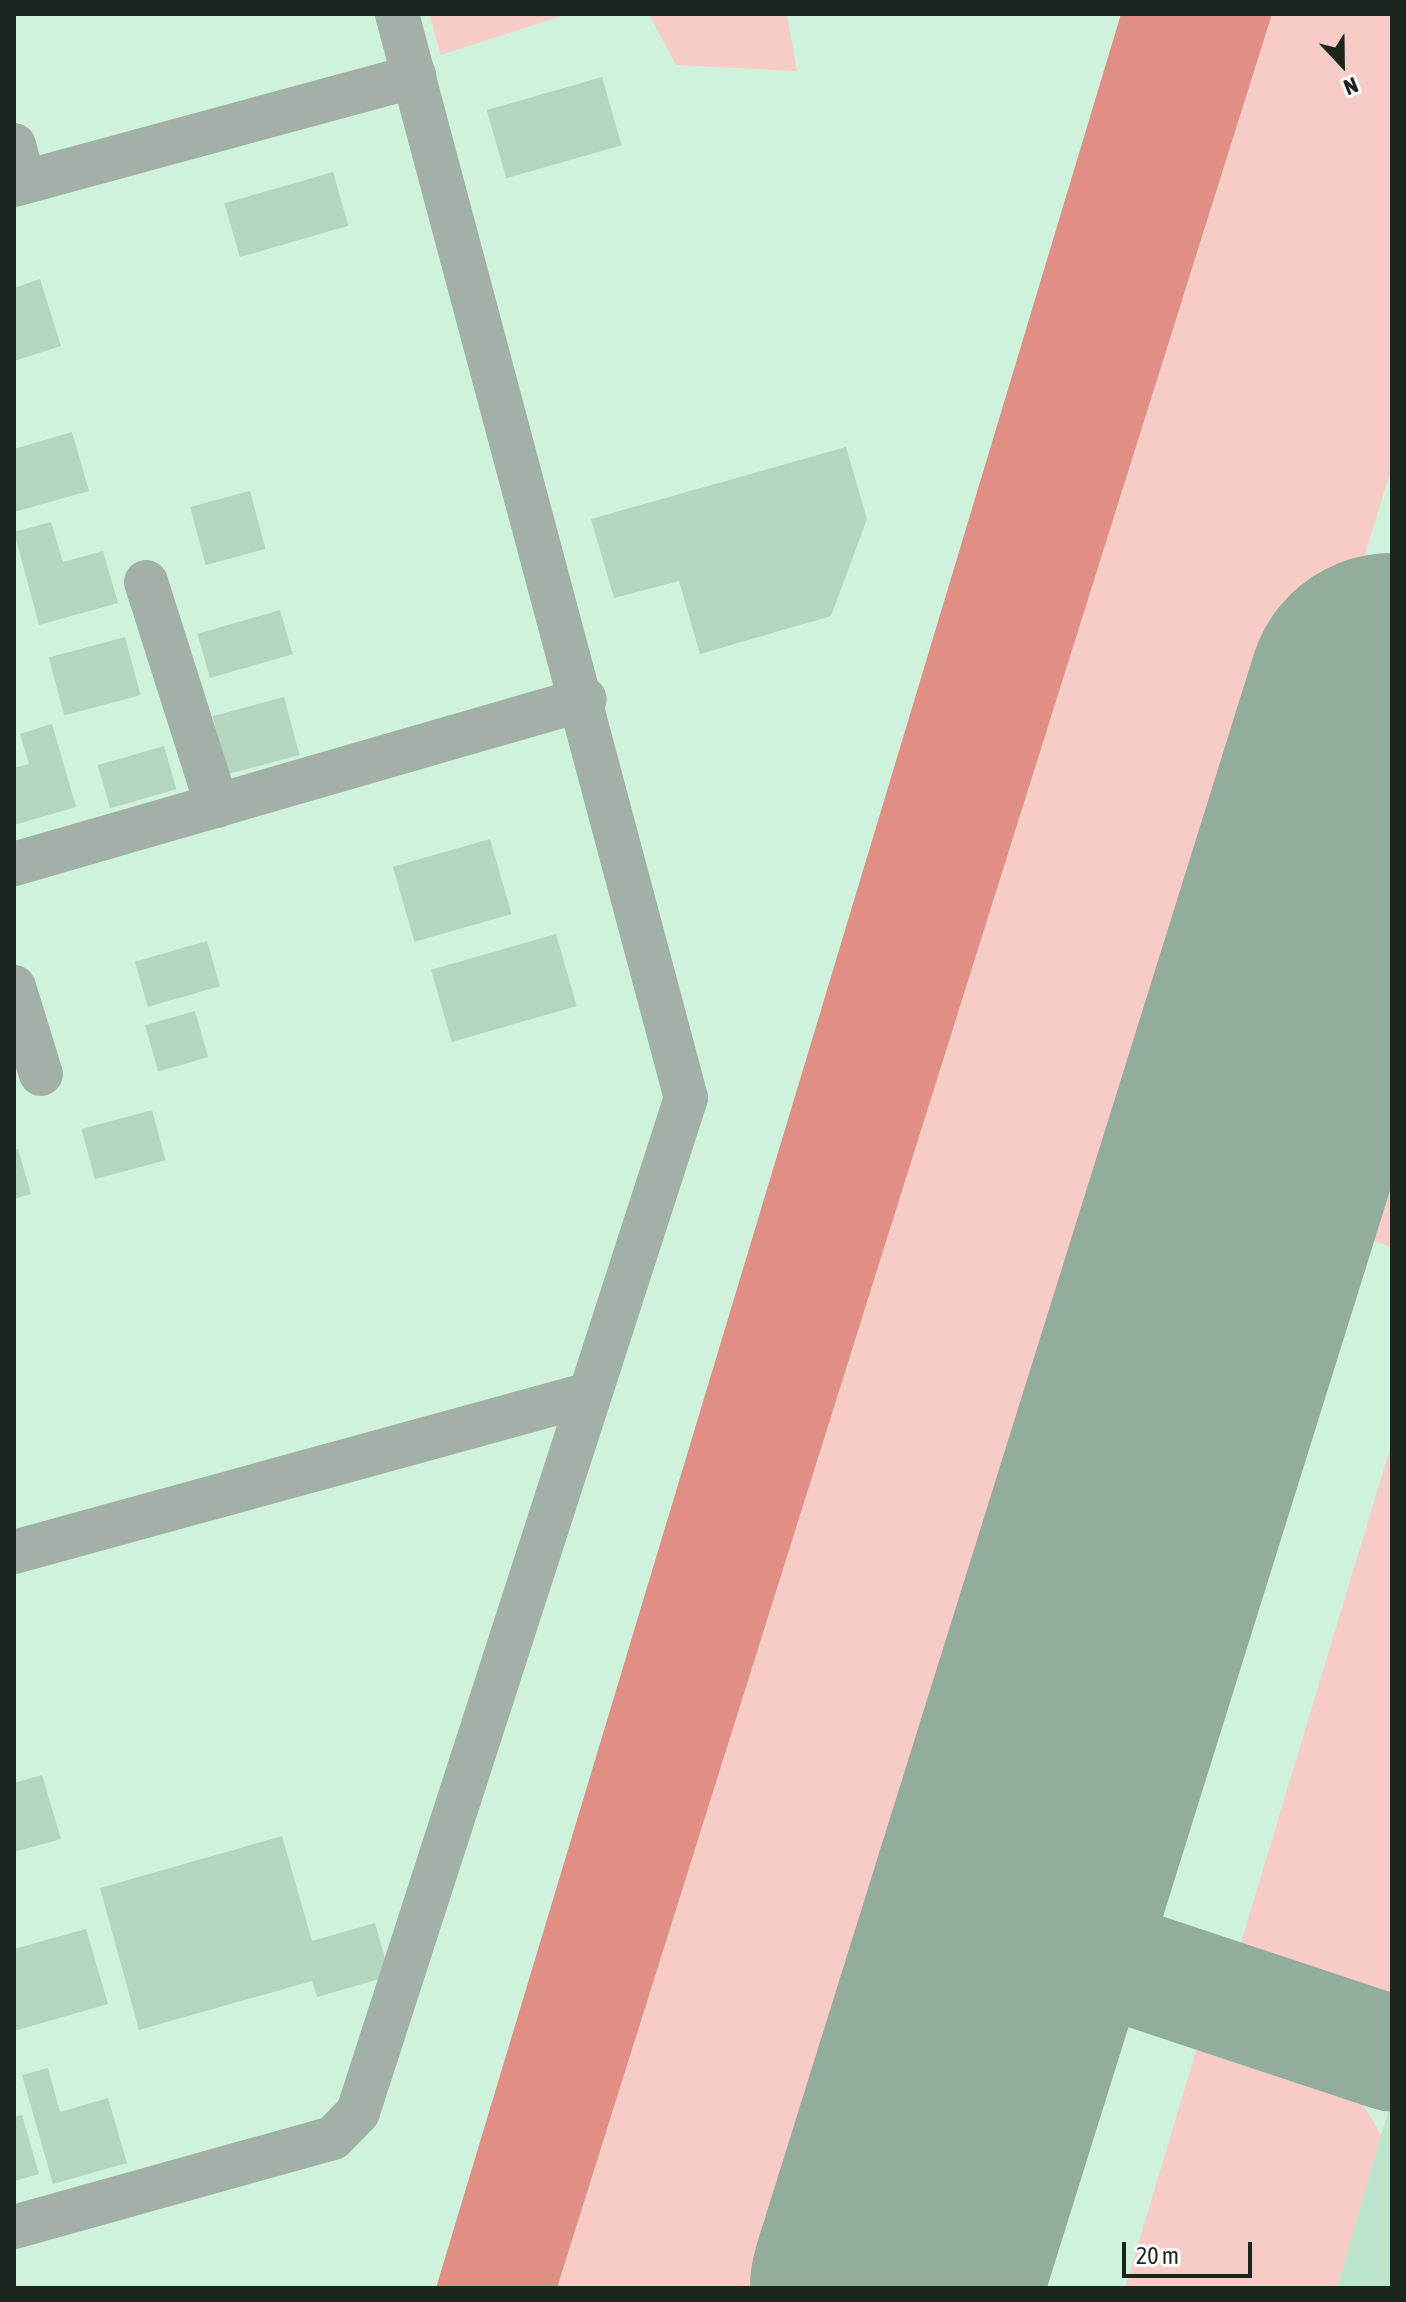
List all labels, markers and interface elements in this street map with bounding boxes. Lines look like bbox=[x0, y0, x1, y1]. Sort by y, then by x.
north arrow bbox=[1302, 24, 1382, 104]
text: N bbox=[1340, 72, 1362, 101]
scale bar bbox=[1126, 2226, 1256, 2276]
text: 20 m bbox=[1136, 2242, 1179, 2269]

